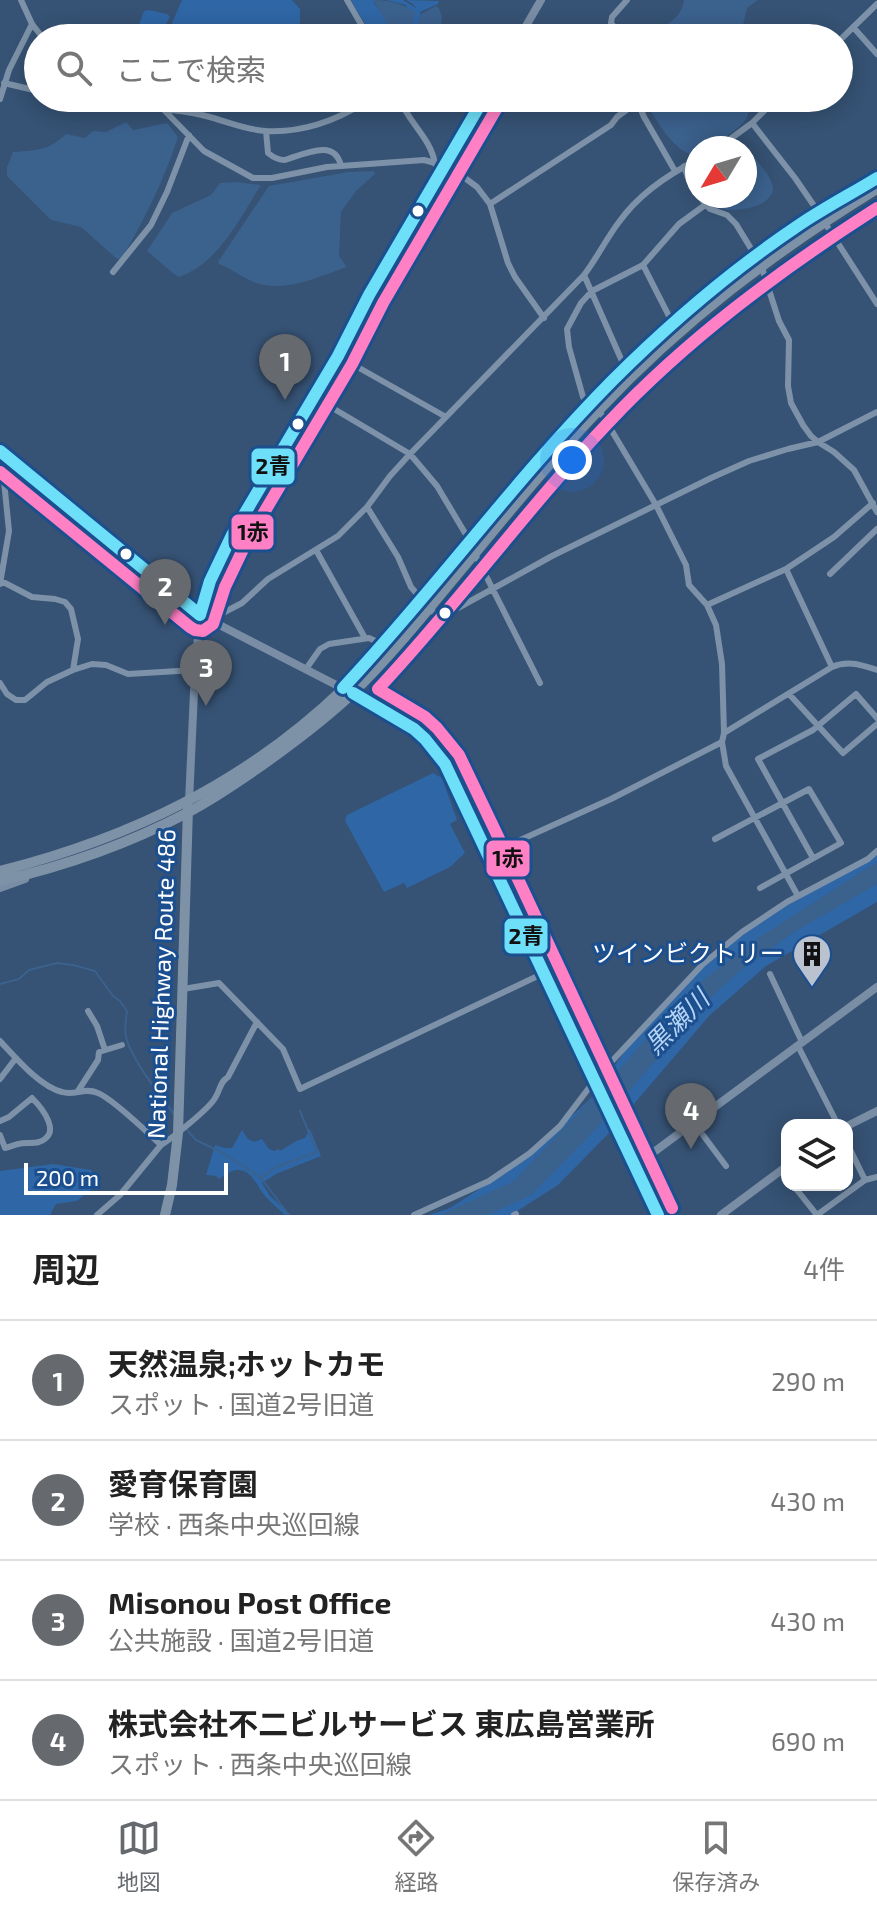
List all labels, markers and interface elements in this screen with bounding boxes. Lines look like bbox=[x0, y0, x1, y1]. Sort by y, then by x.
search box bbox=[24, 24, 853, 112]
icon: search bbox=[52, 46, 96, 90]
text: ここで検索 bbox=[116, 51, 266, 87]
north arrow bbox=[685, 136, 757, 208]
unlabelled marker bbox=[410, 203, 426, 219]
pin: 1 bbox=[259, 334, 311, 400]
unlabelled marker bbox=[290, 416, 306, 432]
your location bbox=[552, 440, 592, 480]
line badge: 2青 bbox=[250, 447, 296, 486]
text: 2青 bbox=[256, 452, 290, 478]
line badge: 1赤 bbox=[230, 513, 275, 551]
text: 1赤 bbox=[237, 518, 269, 544]
unlabelled marker bbox=[118, 546, 134, 562]
pin: 2 bbox=[139, 559, 191, 625]
unlabelled marker bbox=[437, 605, 453, 621]
pin: 3 bbox=[180, 640, 232, 706]
street label: National Highway Route 486 bbox=[141, 829, 180, 1139]
line badge: 1赤 bbox=[485, 839, 531, 878]
text: 1赤 bbox=[492, 844, 524, 870]
line badge: 2青 bbox=[503, 917, 549, 955]
text: 2青 bbox=[509, 922, 543, 948]
building icon: ツインビクトリー bbox=[791, 933, 833, 988]
place label: ツインビクトリー bbox=[592, 938, 784, 967]
water label: 黒瀬川 bbox=[637, 980, 717, 1059]
pin: 4 bbox=[665, 1083, 717, 1149]
map controls bbox=[781, 1119, 853, 1191]
button: layers bbox=[781, 1119, 853, 1191]
scale bar bbox=[24, 1159, 228, 1195]
text: 200 m bbox=[36, 1164, 99, 1190]
text: 周辺 bbox=[32, 1248, 100, 1289]
text: 4件 bbox=[803, 1253, 845, 1284]
text: 天然温泉;ホットカモ bbox=[108, 1345, 386, 1381]
text: 1 bbox=[52, 1365, 64, 1396]
text: 290 m bbox=[771, 1365, 845, 1396]
text: スポット · 国道2号旧道 bbox=[108, 1388, 374, 1419]
text: 愛育保育園 bbox=[108, 1465, 258, 1501]
text: 2 bbox=[50, 1485, 66, 1516]
text: 430 m bbox=[770, 1485, 845, 1516]
text: 学校 · 西条中央巡回線 bbox=[108, 1508, 360, 1539]
text: Misonou Post Office bbox=[108, 1584, 391, 1620]
text: 3 bbox=[51, 1605, 65, 1636]
text: 430 m bbox=[770, 1605, 845, 1636]
text: 公共施設 · 国道2号旧道 bbox=[108, 1624, 374, 1655]
text: 株式会社不二ビルサービス 東広島営業所 bbox=[108, 1705, 654, 1741]
text: 4 bbox=[50, 1725, 66, 1756]
text: 690 m bbox=[771, 1725, 845, 1756]
text: スポット · 西条中央巡回線 bbox=[108, 1748, 412, 1779]
tab: 地図 bbox=[117, 1816, 161, 1896]
tab: 経路 bbox=[394, 1816, 438, 1896]
tab: 保存済み bbox=[672, 1816, 760, 1896]

